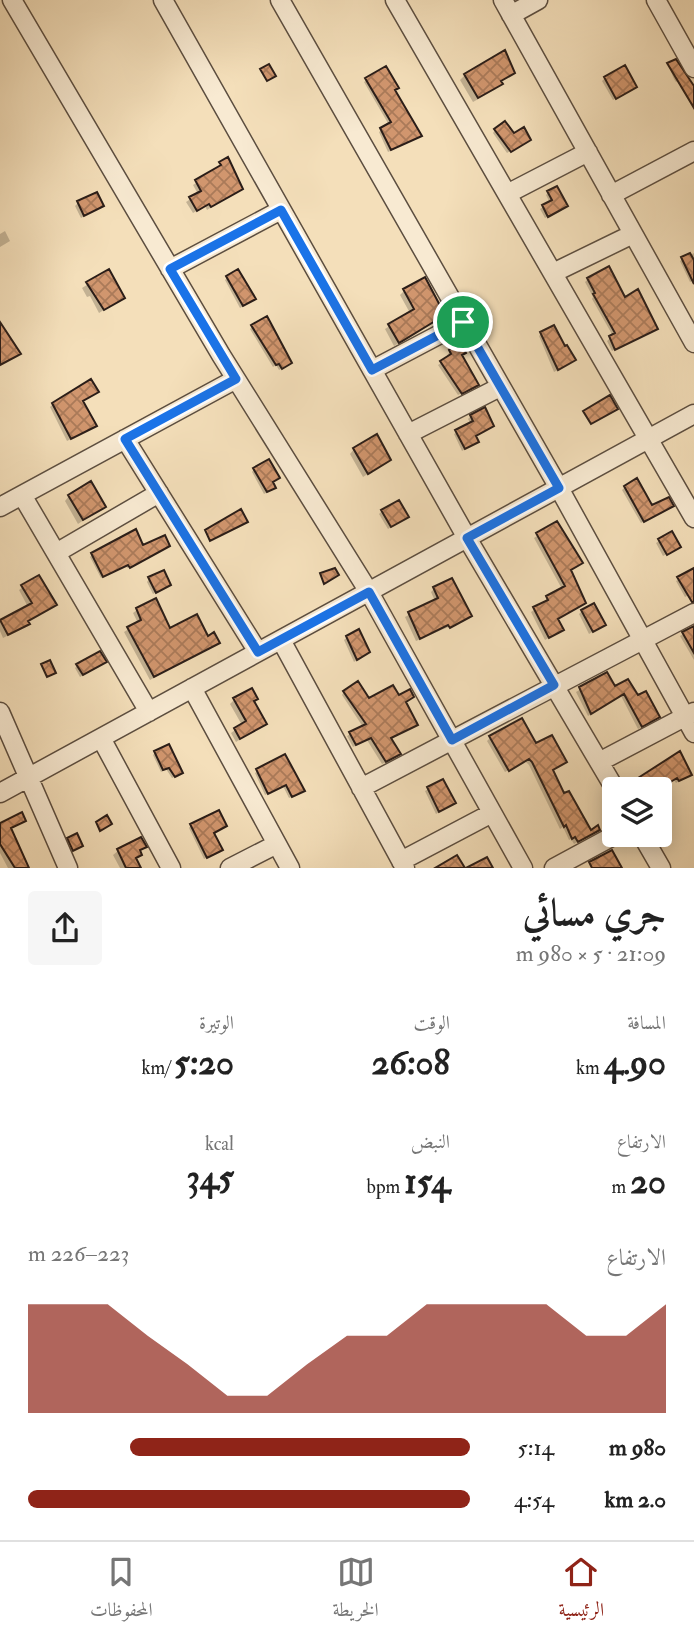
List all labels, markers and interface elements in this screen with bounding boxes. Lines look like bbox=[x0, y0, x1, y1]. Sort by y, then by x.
pin bbox=[433, 292, 493, 352]
icon: arrive bbox=[444, 303, 482, 341]
map controls bbox=[602, 777, 672, 847]
button: layers bbox=[602, 777, 672, 847]
text: جري مسائي bbox=[523, 889, 666, 937]
button: share bbox=[28, 891, 102, 965]
text: 21:09 · 5 × 980 m bbox=[516, 939, 666, 968]
text: الوتيرة bbox=[199, 1011, 234, 1035]
text: الوقت bbox=[414, 1011, 450, 1035]
text: المسافة bbox=[627, 1011, 666, 1035]
text: 5:20 bbox=[174, 1041, 234, 1085]
text: 26:08 bbox=[372, 1041, 450, 1085]
text: 4.90 bbox=[604, 1041, 666, 1085]
text: /km bbox=[142, 1056, 174, 1080]
text: km bbox=[576, 1056, 604, 1080]
text: النبض bbox=[411, 1130, 450, 1154]
text: الارتفاع bbox=[617, 1130, 666, 1154]
text: kcal bbox=[205, 1132, 234, 1156]
text: 345 bbox=[186, 1156, 234, 1200]
text: 154 bbox=[404, 1160, 450, 1204]
text: 20 bbox=[630, 1160, 666, 1204]
text: bpm bbox=[367, 1175, 404, 1199]
text: m bbox=[612, 1175, 630, 1199]
text: 223–226 m bbox=[28, 1239, 129, 1268]
text: الارتفاع bbox=[606, 1243, 666, 1272]
text: 5:14 bbox=[518, 1433, 554, 1462]
text: 980 m bbox=[609, 1433, 666, 1462]
text: 4:54 bbox=[514, 1485, 554, 1514]
text: 2.0 km bbox=[604, 1485, 666, 1514]
tab: المحفوظات bbox=[90, 1553, 153, 1628]
tab: الخريطة bbox=[332, 1553, 379, 1628]
tab: الرئيسية bbox=[558, 1553, 604, 1628]

